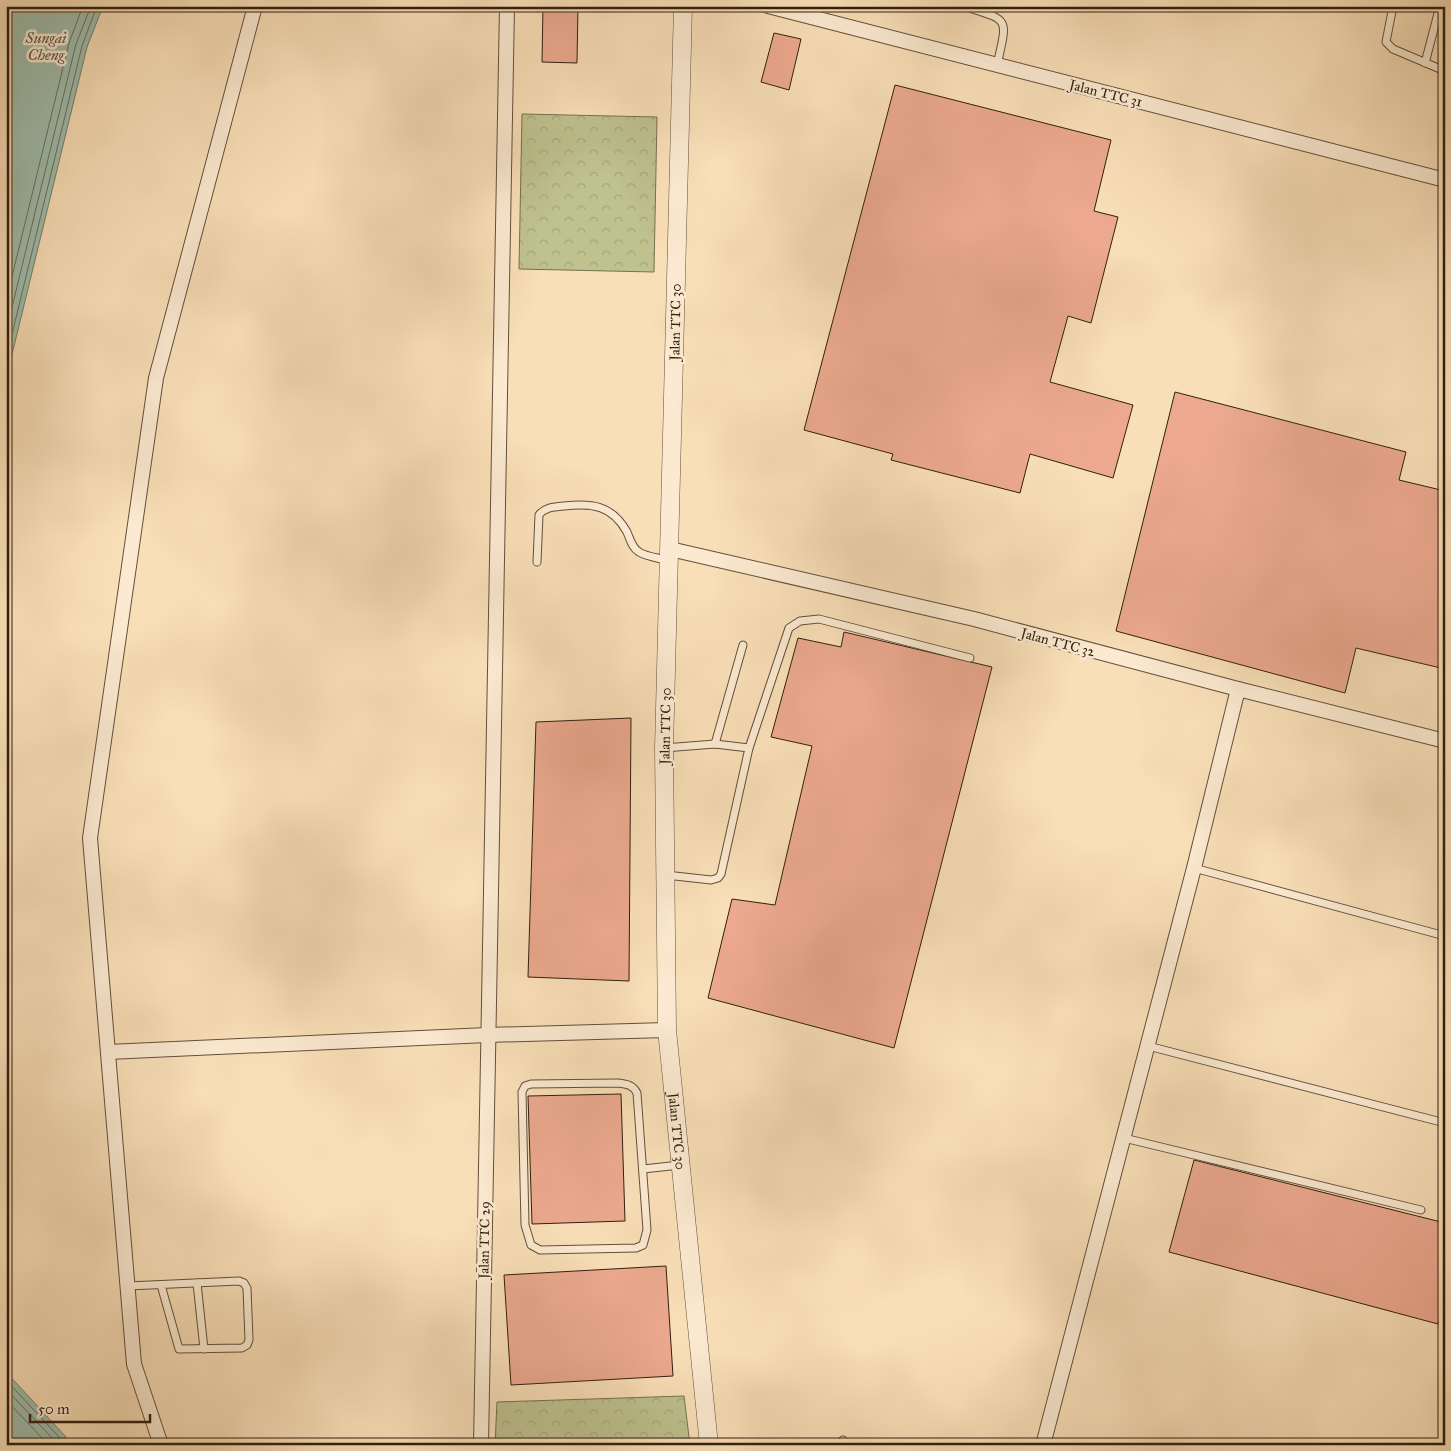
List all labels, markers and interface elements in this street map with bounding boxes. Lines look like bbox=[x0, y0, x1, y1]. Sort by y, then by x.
water label: Sungai Cheng bbox=[25, 29, 67, 64]
street label: Jalan TTC 31 bbox=[1065, 76, 1145, 112]
street label: Jalan TTC 30 bbox=[666, 283, 686, 363]
street label: Jalan TTC 32 bbox=[1017, 624, 1097, 662]
street label: Jalan TTC 30 bbox=[656, 687, 676, 767]
street label: Jalan TTC 30 bbox=[663, 1090, 689, 1171]
street label: Jalan TTC 29 bbox=[475, 1201, 495, 1281]
scale bar bbox=[30, 1391, 150, 1423]
text: 50 m bbox=[38, 1400, 70, 1418]

